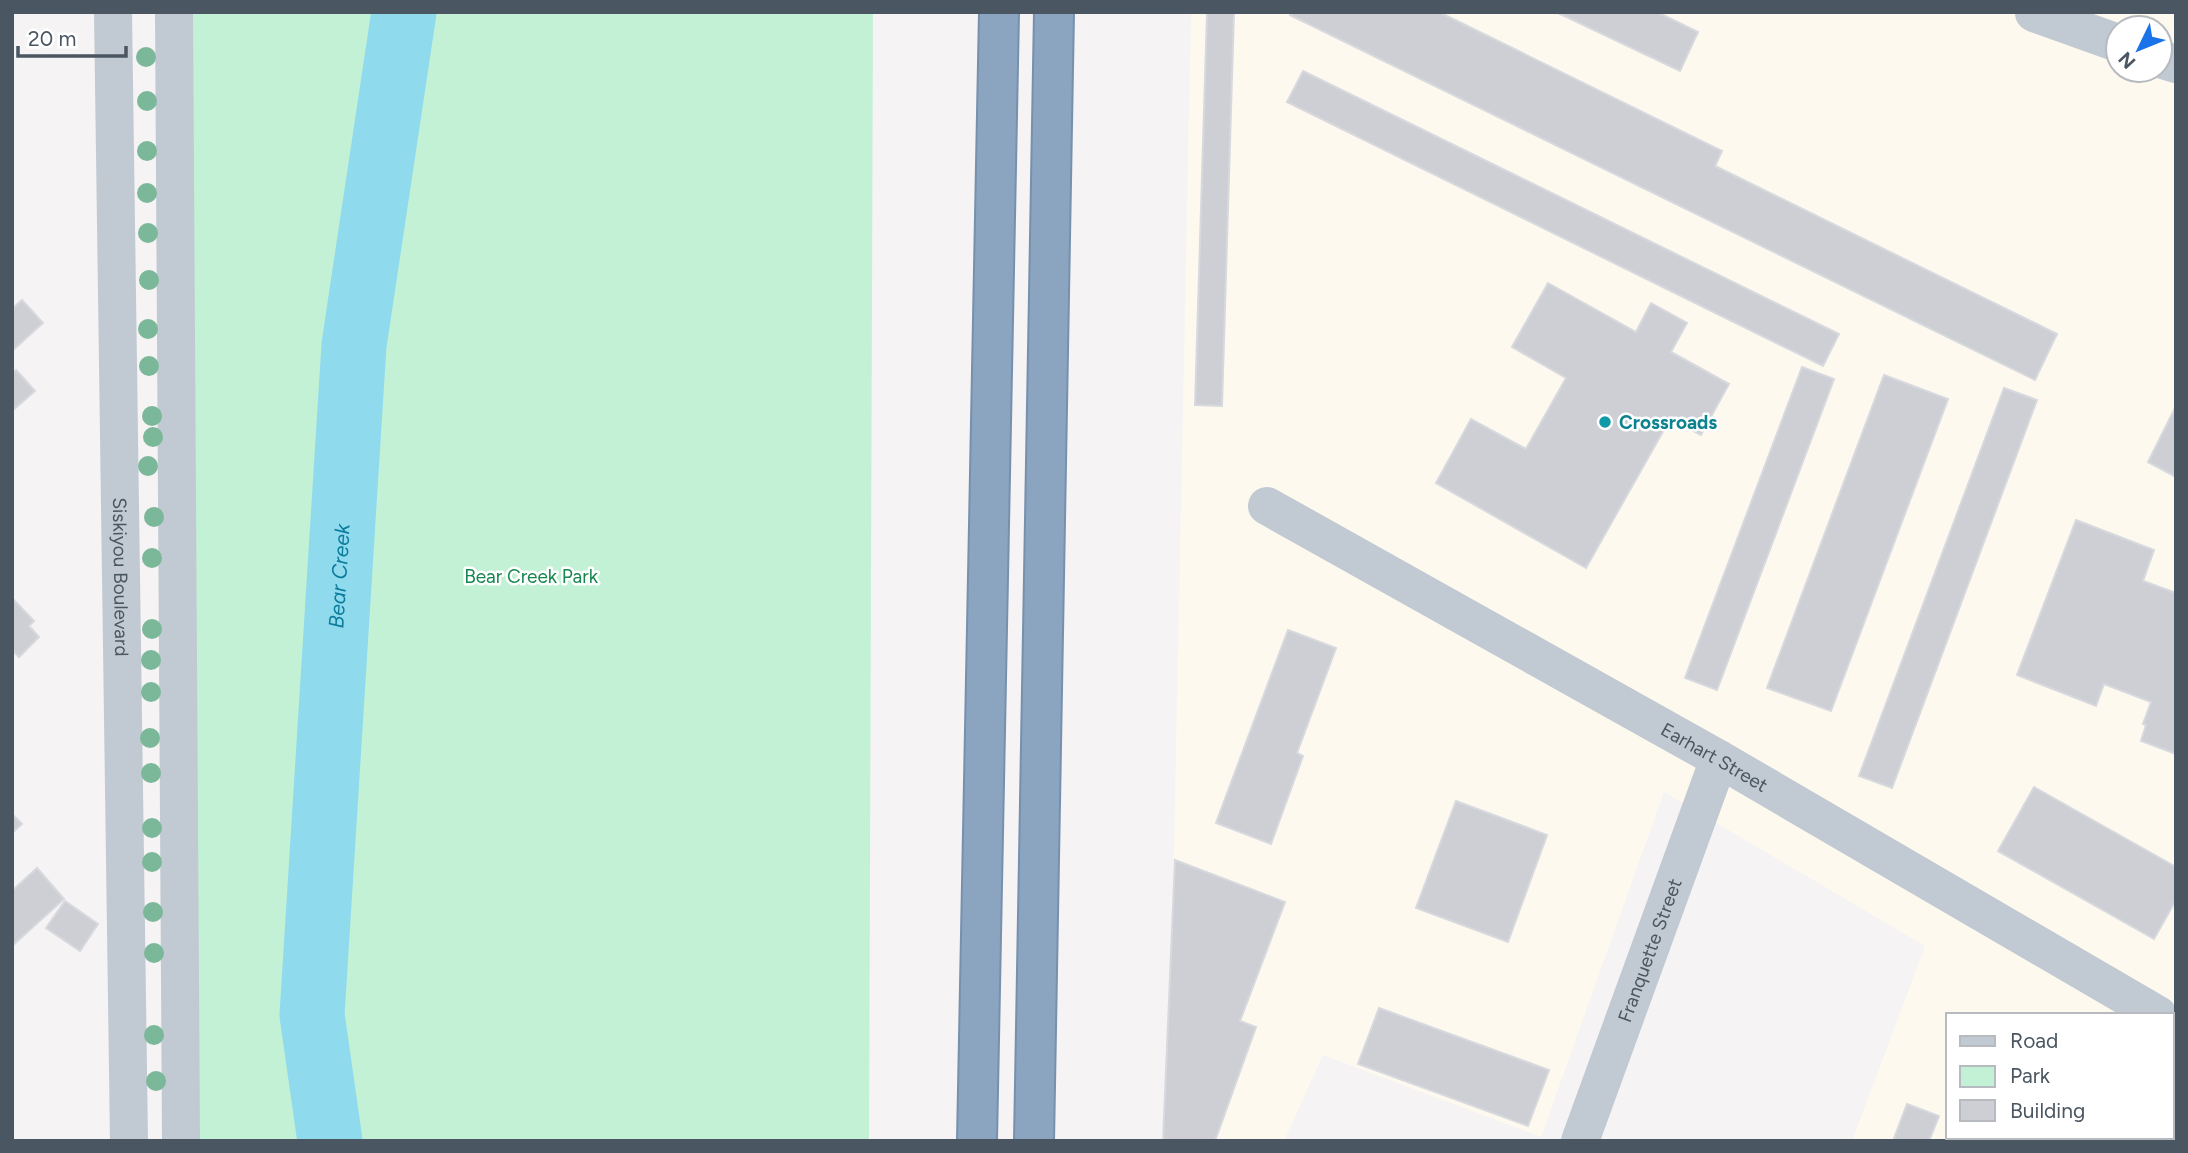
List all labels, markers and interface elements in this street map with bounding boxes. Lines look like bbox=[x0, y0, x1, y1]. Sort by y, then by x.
scale bar bbox=[18, 14, 126, 58]
north arrow bbox=[2104, 14, 2174, 84]
text: 20 m bbox=[28, 26, 76, 51]
text: N bbox=[2114, 47, 2140, 73]
place label: Crossroads bbox=[1619, 411, 1717, 434]
marker: Crossroads bbox=[1597, 414, 1613, 430]
street label: Siskiyou Boulevard bbox=[108, 497, 133, 657]
water label: Bear Creek bbox=[323, 522, 355, 629]
park label: Bear Creek Park bbox=[464, 565, 599, 588]
street label: Earhart Street bbox=[1657, 718, 1772, 797]
street label: Franquette Street bbox=[1613, 875, 1687, 1026]
legend bbox=[1946, 1013, 2174, 1139]
text: Road bbox=[2010, 1028, 2058, 1053]
text: Park bbox=[2010, 1063, 2051, 1088]
text: Building bbox=[2010, 1098, 2085, 1123]

